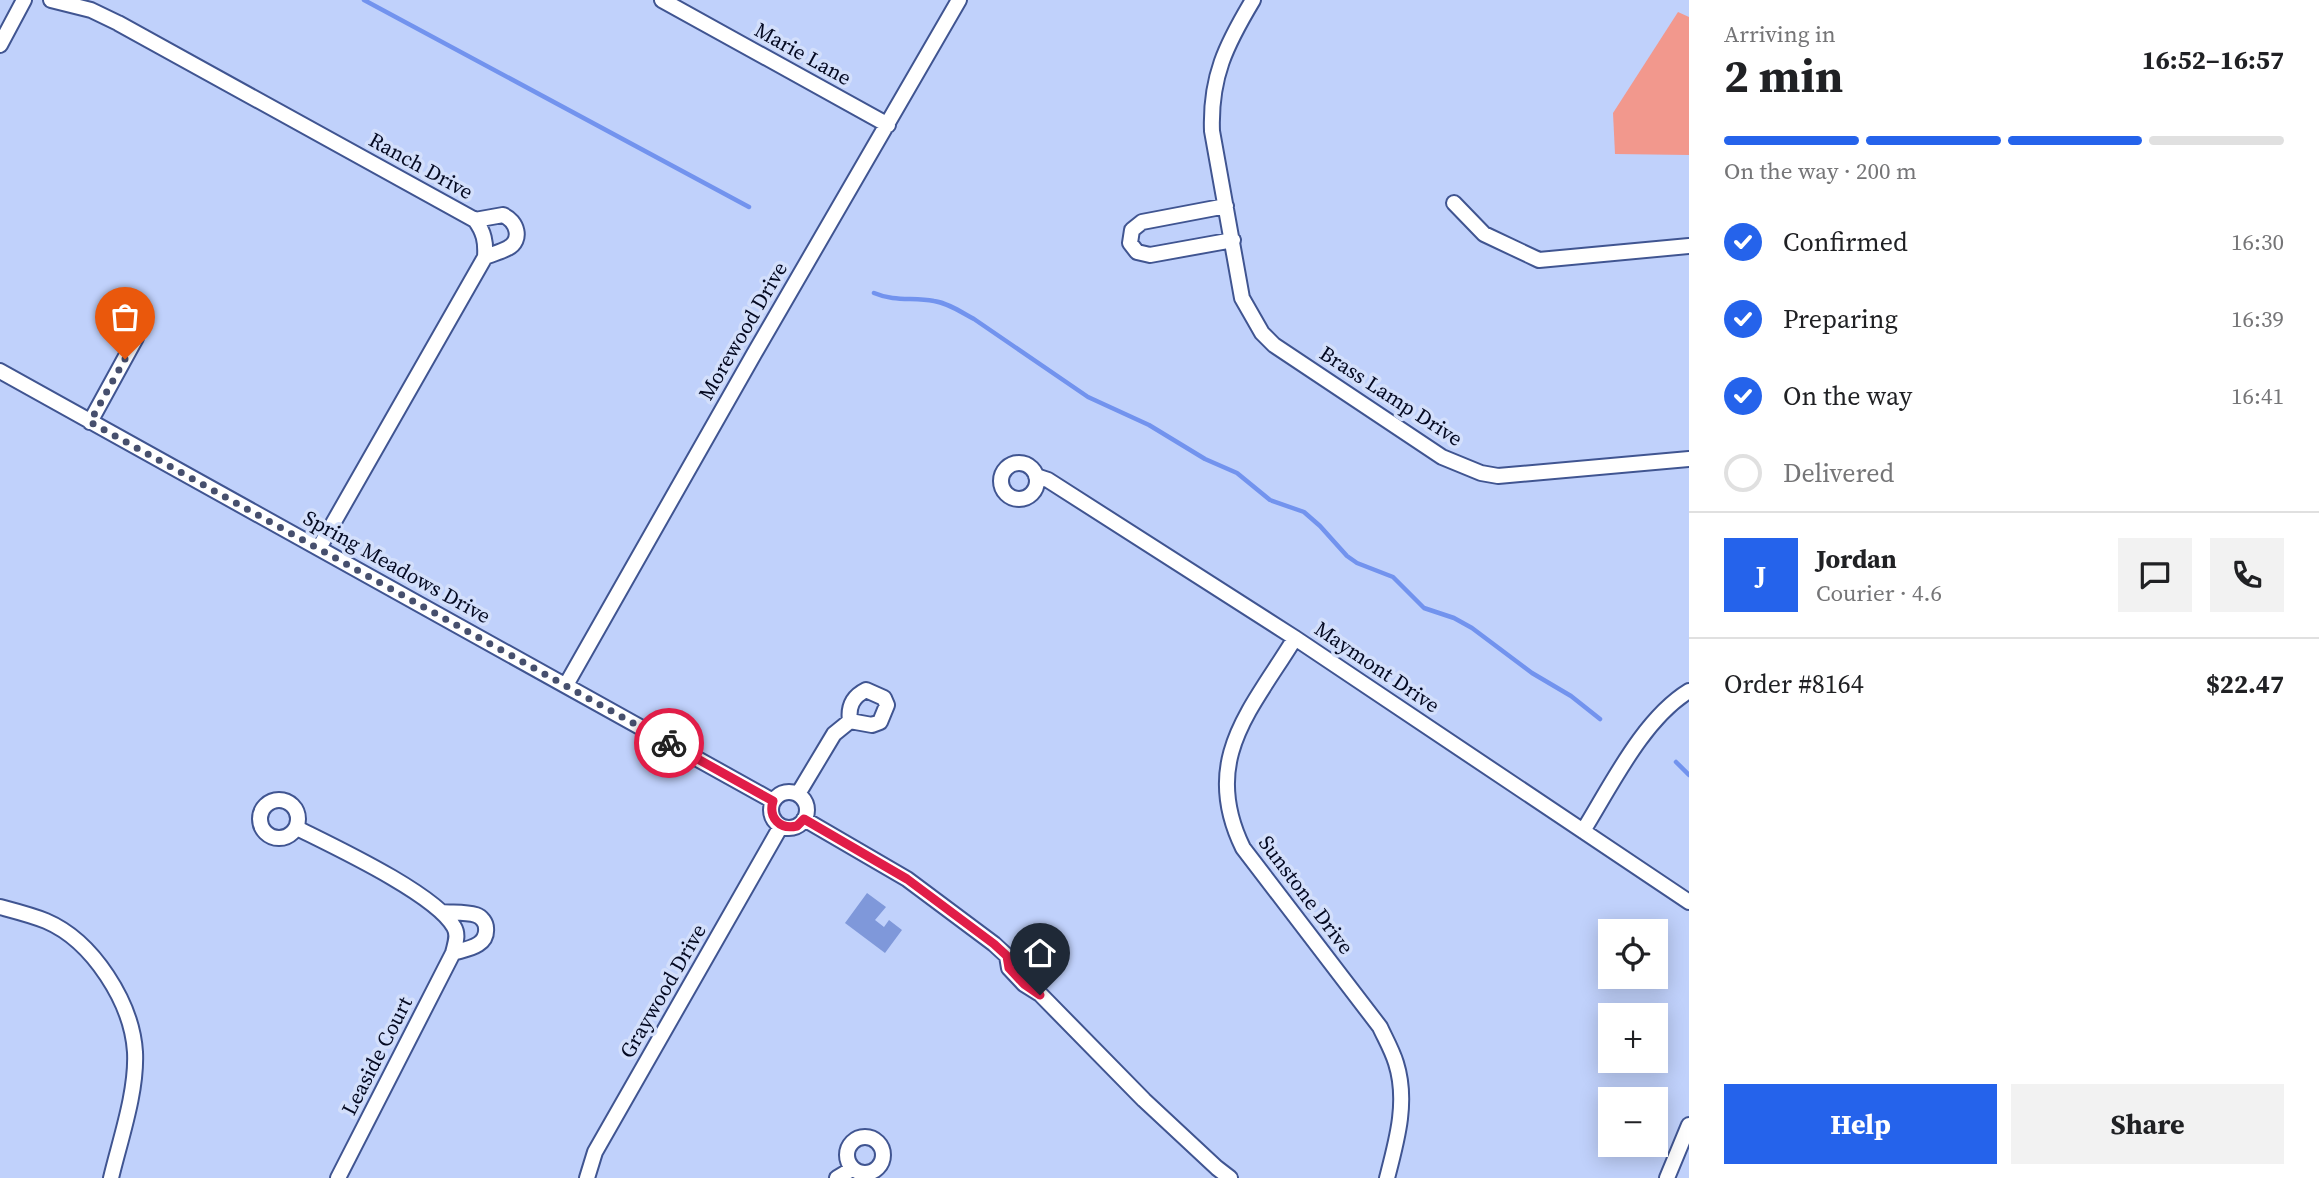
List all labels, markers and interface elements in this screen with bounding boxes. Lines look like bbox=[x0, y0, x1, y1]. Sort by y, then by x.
street label: Marie Lane bbox=[750, 15, 857, 92]
text: Arriving in bbox=[1724, 18, 1836, 50]
text: 16:52–16:57 bbox=[2142, 42, 2284, 78]
text: 2 min bbox=[1724, 44, 1843, 107]
street label: Ranch Drive bbox=[364, 125, 479, 206]
text: On the way · 200 m bbox=[1724, 155, 1917, 187]
icon: check bbox=[1724, 223, 1762, 261]
text: Confirmed bbox=[1783, 224, 1908, 260]
text: 16:30 bbox=[2231, 226, 2284, 258]
street label: Morewood Drive bbox=[691, 256, 794, 405]
pin bbox=[95, 287, 155, 359]
icon: bag bbox=[106, 298, 144, 336]
icon: check bbox=[1724, 300, 1762, 338]
text: Preparing bbox=[1783, 301, 1898, 337]
text: 16:39 bbox=[2231, 303, 2284, 335]
street label: Brass Lamp Drive bbox=[1314, 338, 1468, 453]
icon: check bbox=[1724, 377, 1762, 415]
text: On the way bbox=[1783, 378, 1912, 414]
text: 16:41 bbox=[2231, 380, 2284, 412]
text: Delivered bbox=[1783, 455, 1894, 491]
street label: Spring Meadows Drive bbox=[298, 503, 496, 630]
button: chat bbox=[2118, 538, 2192, 612]
button: phone bbox=[2210, 538, 2284, 612]
text: Jordan bbox=[1816, 541, 1897, 577]
text: J bbox=[1756, 557, 1766, 593]
text: Courier · 4.6 bbox=[1816, 577, 1942, 609]
street label: Maymont Drive bbox=[1309, 614, 1446, 719]
text: Order #8164 bbox=[1724, 666, 1864, 702]
text: $22.47 bbox=[2206, 666, 2284, 702]
courier bbox=[634, 708, 704, 778]
icon: bike bbox=[650, 724, 688, 762]
street label: Sunstone Drive bbox=[1252, 829, 1361, 960]
street label: Graywood Drive bbox=[612, 918, 713, 1063]
map controls bbox=[1598, 919, 1668, 1157]
button: locate bbox=[1598, 919, 1668, 989]
pin bbox=[1010, 923, 1070, 995]
icon: home bbox=[1021, 934, 1059, 972]
street label: Leaside Court bbox=[334, 991, 419, 1120]
button: + bbox=[1598, 1003, 1668, 1073]
button: Help bbox=[1724, 1084, 1997, 1164]
button: Share bbox=[2011, 1084, 2284, 1164]
button: − bbox=[1598, 1087, 1668, 1157]

